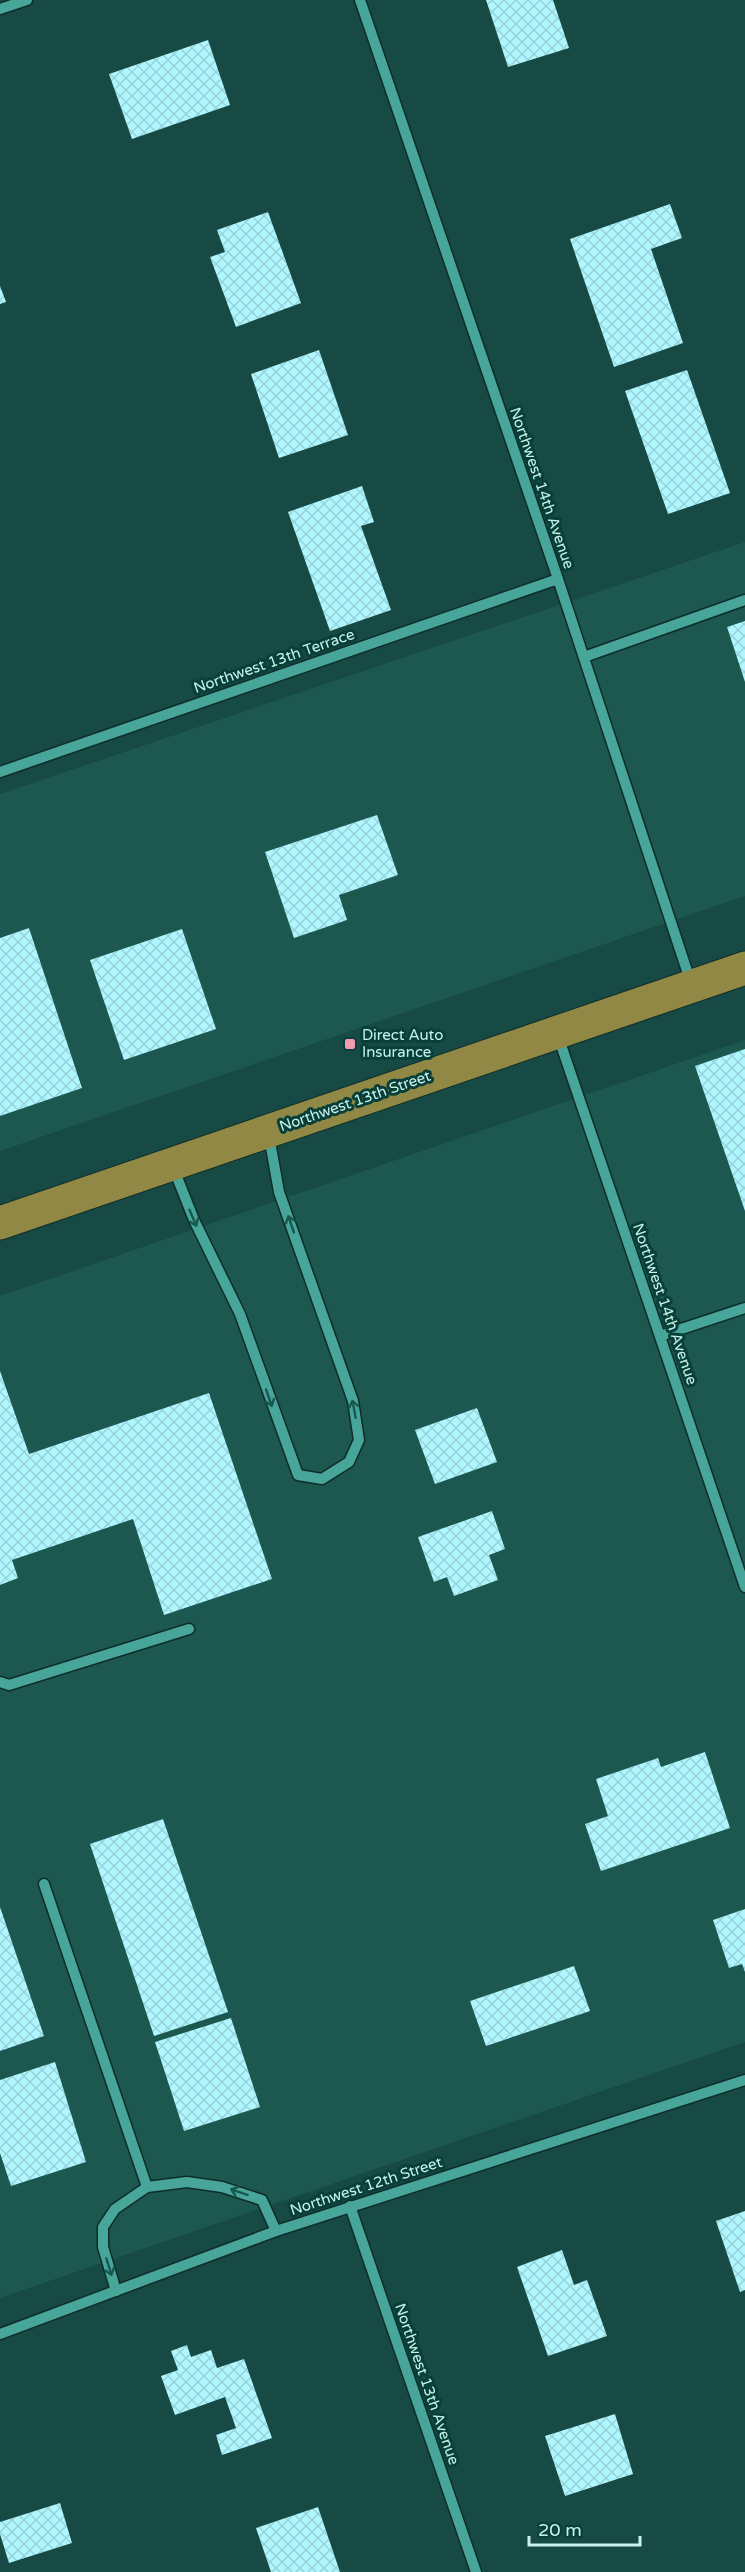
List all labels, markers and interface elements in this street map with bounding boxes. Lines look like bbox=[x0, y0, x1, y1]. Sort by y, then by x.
street label: Northwest 14th Avenue bbox=[506, 405, 578, 571]
street label: Northwest 13th Terrace bbox=[191, 625, 357, 697]
place label: Direct Auto Insurance bbox=[362, 1026, 443, 1061]
marker: Direct Auto Insurance bbox=[343, 1037, 357, 1051]
street label: Northwest 13th Street bbox=[277, 1067, 433, 1135]
one-way arrow bbox=[188, 1209, 199, 1227]
one-way arrow bbox=[284, 1215, 295, 1234]
street label: Northwest 14th Avenue bbox=[629, 1221, 701, 1387]
one-way arrow bbox=[265, 1388, 276, 1407]
one-way arrow bbox=[348, 1399, 359, 1419]
street label: Northwest 12th Street bbox=[288, 2153, 445, 2219]
one-way arrow bbox=[230, 2186, 249, 2197]
one-way arrow bbox=[104, 2257, 115, 2276]
street label: Northwest 13th Avenue bbox=[391, 2301, 463, 2467]
scale bar bbox=[529, 2509, 640, 2547]
text: 20 m bbox=[538, 2519, 582, 2541]

